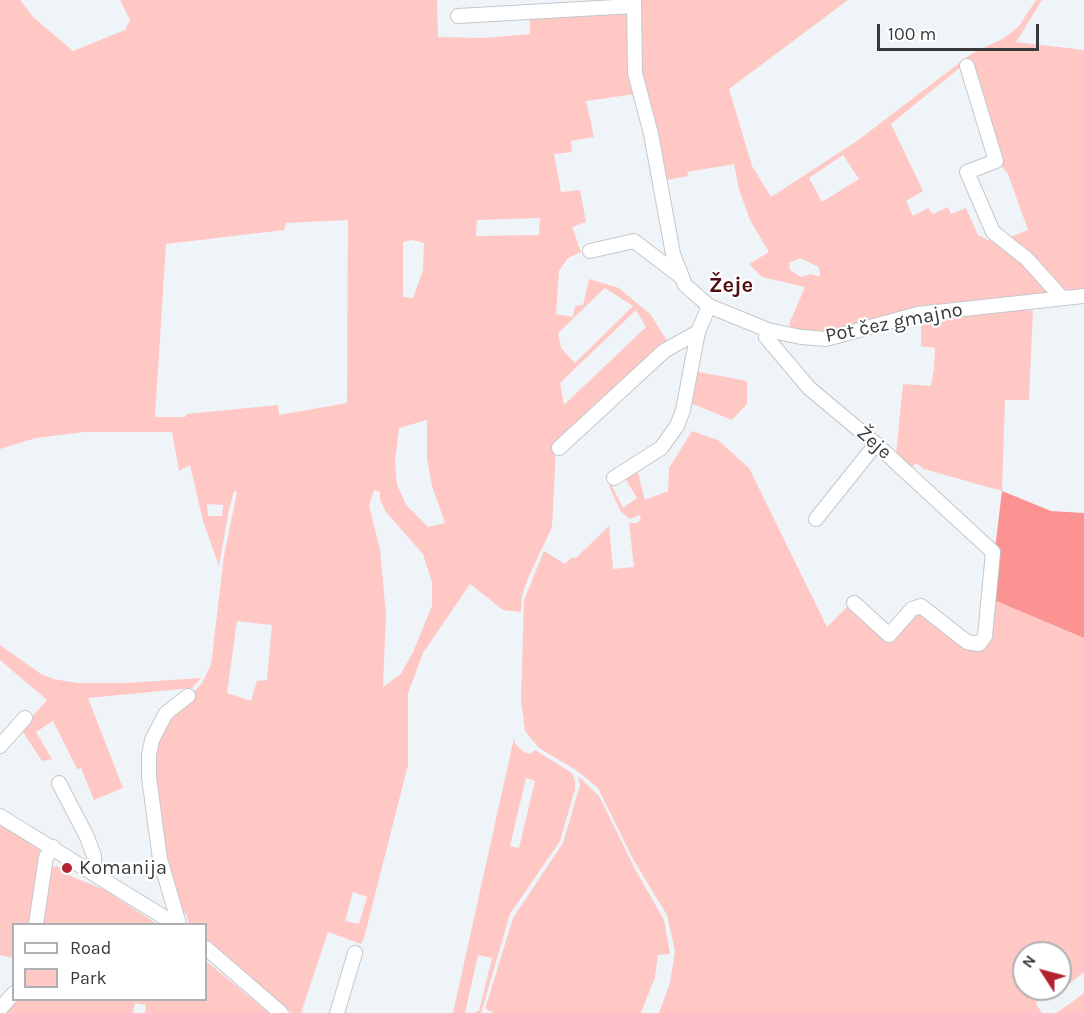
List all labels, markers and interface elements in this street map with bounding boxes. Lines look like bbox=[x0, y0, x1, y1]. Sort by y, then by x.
scale bar bbox=[880, 12, 1042, 50]
text: 100 m bbox=[888, 23, 936, 45]
district label: Žeje bbox=[709, 273, 753, 299]
street label: Pot čez gmajno bbox=[823, 298, 965, 348]
street label: Žeje bbox=[852, 421, 896, 465]
place label: Komanija bbox=[79, 856, 167, 880]
marker: Komanija bbox=[60, 861, 74, 875]
legend bbox=[12, 923, 207, 1001]
text: Road bbox=[70, 937, 111, 959]
north arrow bbox=[1012, 941, 1072, 1001]
text: N bbox=[1018, 951, 1040, 972]
text: Park bbox=[70, 967, 107, 989]

